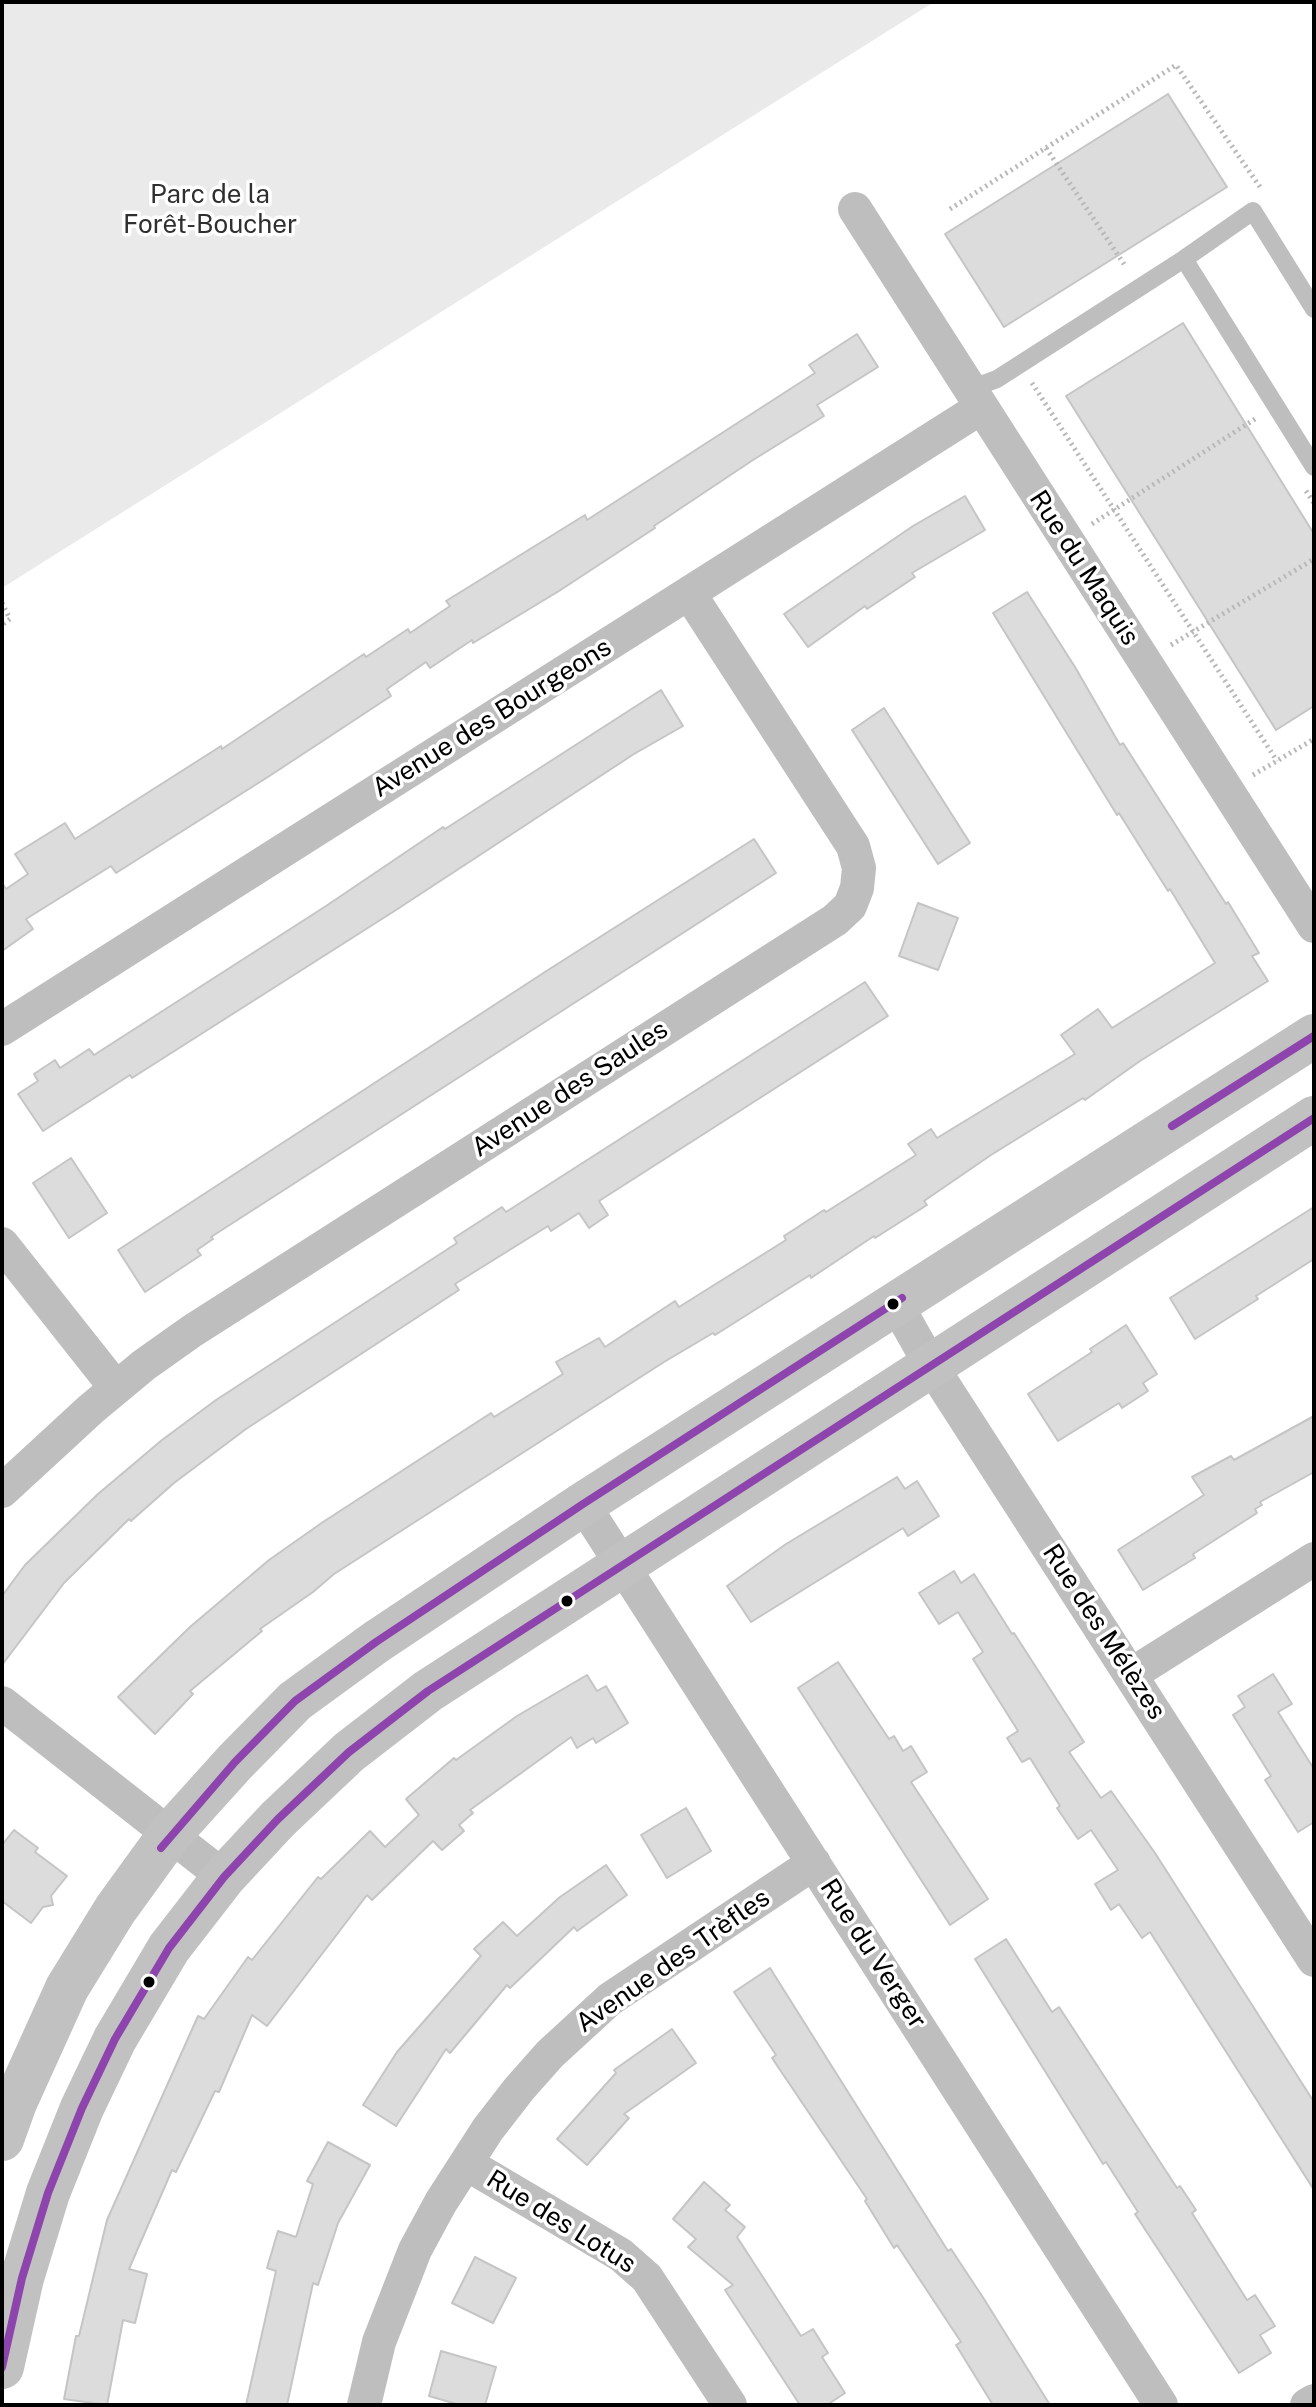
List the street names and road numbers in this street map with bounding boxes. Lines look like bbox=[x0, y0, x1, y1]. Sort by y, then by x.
street label: Rue du Maquis bbox=[1022, 485, 1146, 651]
street label: Avenue des Bourgeons bbox=[367, 632, 617, 804]
street label: Avenue des Saules bbox=[466, 1014, 674, 1164]
street label: Rue des Mélèzes bbox=[1036, 1539, 1172, 1725]
street label: Rue du Verger bbox=[813, 1873, 933, 2035]
street label: Avenue des Trèfles bbox=[570, 1882, 776, 2040]
street label: Rue des Lotus bbox=[481, 2164, 641, 2280]

